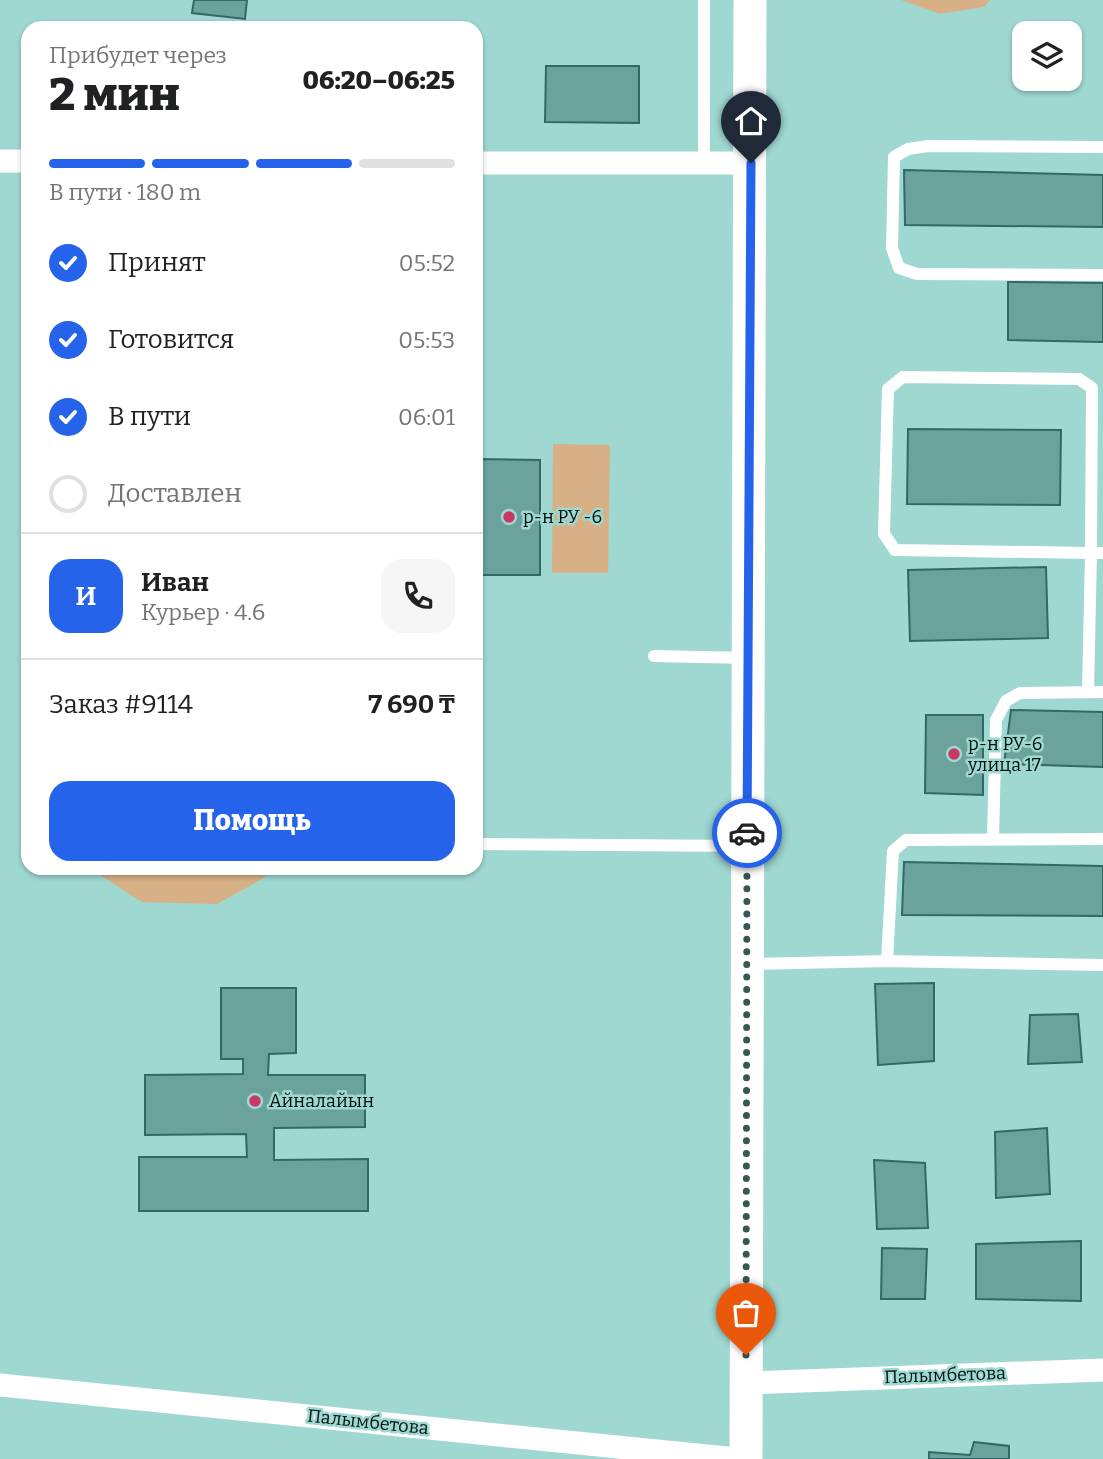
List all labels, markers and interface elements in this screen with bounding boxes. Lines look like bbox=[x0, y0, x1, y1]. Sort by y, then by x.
map controls bbox=[1012, 21, 1082, 91]
button: layers bbox=[1012, 21, 1082, 91]
text: Прибудет через bbox=[49, 41, 227, 69]
text: 06:20–06:25 bbox=[303, 65, 455, 96]
text: 2 мин bbox=[49, 67, 180, 122]
pin bbox=[721, 91, 781, 163]
icon: home bbox=[732, 102, 770, 140]
text: В пути · 180 m bbox=[49, 178, 201, 206]
icon: check bbox=[49, 244, 87, 282]
text: Принят bbox=[108, 247, 206, 278]
text: 05:52 bbox=[399, 249, 455, 277]
icon: check bbox=[49, 321, 87, 359]
text: Готовится bbox=[108, 324, 234, 355]
text: 05:53 bbox=[398, 326, 455, 354]
icon: check bbox=[49, 398, 87, 436]
text: В пути bbox=[108, 401, 191, 432]
text: 06:01 bbox=[398, 403, 455, 431]
text: Доставлен bbox=[108, 478, 242, 509]
place label: р-н РУ -6 bbox=[523, 506, 602, 528]
marker: р-н РУ -6 bbox=[501, 509, 517, 525]
button: phone bbox=[381, 559, 455, 633]
text: Иван bbox=[141, 567, 209, 598]
text: И bbox=[76, 581, 96, 612]
text: Курьер · 4.6 bbox=[141, 598, 265, 626]
text: Заказ #9114 bbox=[49, 689, 193, 720]
text: 7 690 ₸ bbox=[368, 689, 455, 720]
place label: р-н РУ-6 улица 17 bbox=[967, 733, 1042, 776]
marker: р-н РУ-6 улица 17 bbox=[946, 746, 962, 762]
button: Помощь bbox=[49, 781, 455, 861]
courier bbox=[712, 798, 782, 868]
icon: car bbox=[728, 814, 766, 852]
place label: Айналайын bbox=[269, 1090, 374, 1112]
marker: Айналайын bbox=[247, 1093, 263, 1109]
pin bbox=[716, 1283, 776, 1355]
icon: bag bbox=[727, 1294, 765, 1332]
street label: Палымбетова bbox=[884, 1362, 1006, 1388]
street label: Палымбетова bbox=[306, 1405, 430, 1439]

